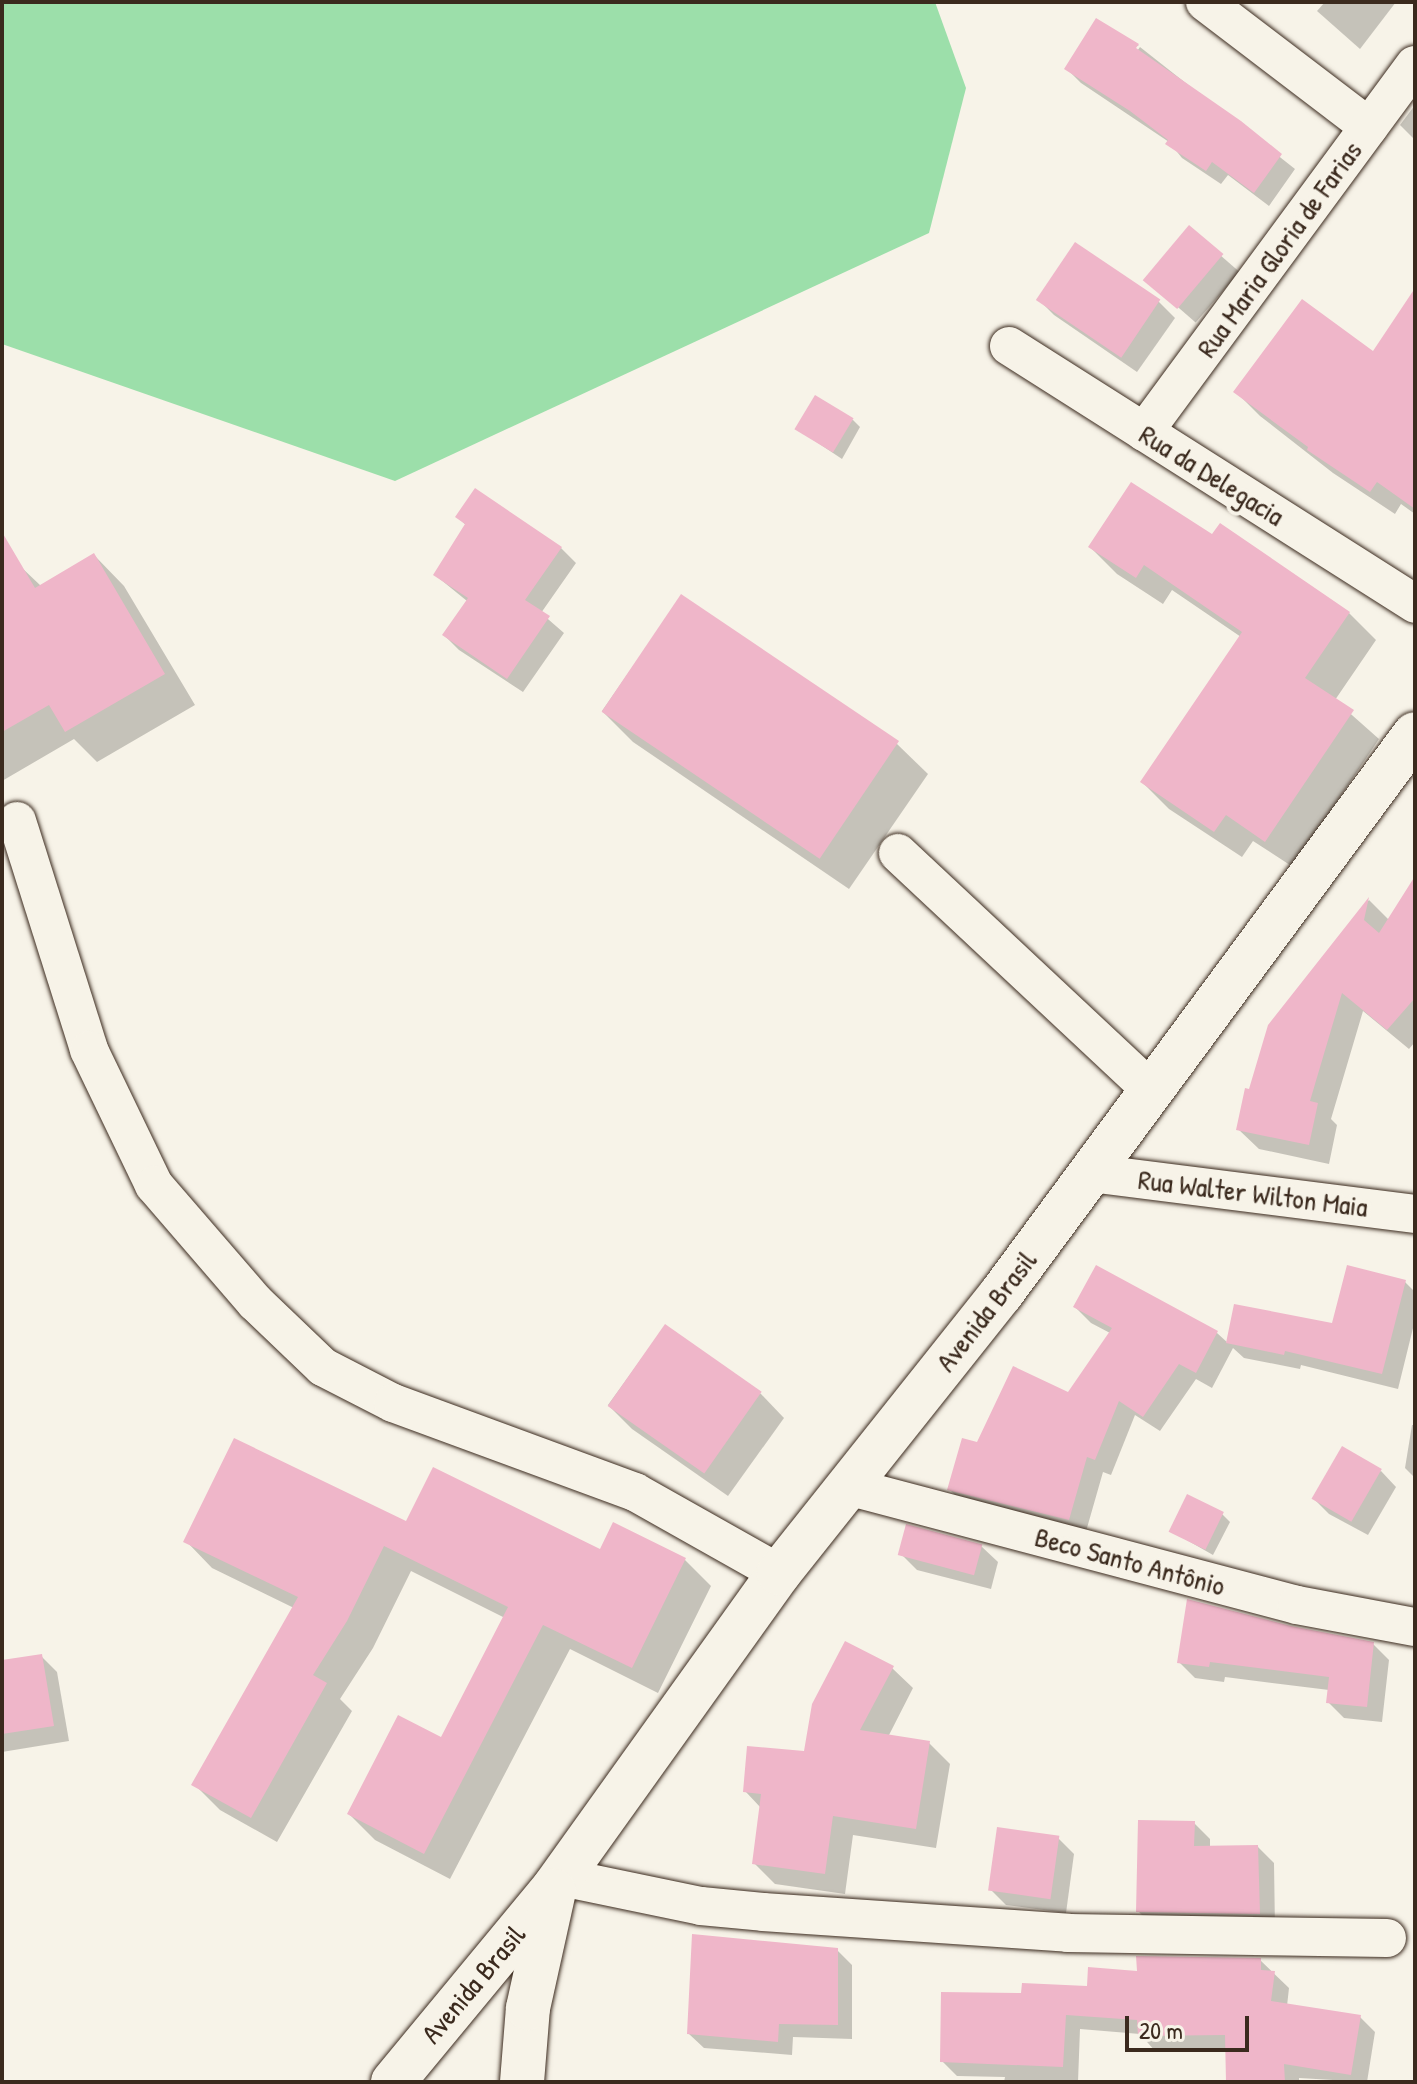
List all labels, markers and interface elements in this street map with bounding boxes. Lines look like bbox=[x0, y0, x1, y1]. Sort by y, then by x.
street label: Rua Maria Gloria de Farias bbox=[1189, 134, 1369, 364]
street label: Rua da Delegacia bbox=[1133, 417, 1291, 533]
street label: Rua Walter Wilton Maia bbox=[1136, 1162, 1370, 1224]
street label: Avenida Brasil bbox=[929, 1244, 1043, 1378]
street label: Beco Santo Antônio bbox=[1031, 1520, 1229, 1602]
street label: Avenida Brasil bbox=[414, 1918, 532, 2050]
scale bar bbox=[1129, 2000, 1253, 2050]
text: 20 m bbox=[1139, 2014, 1183, 2046]

